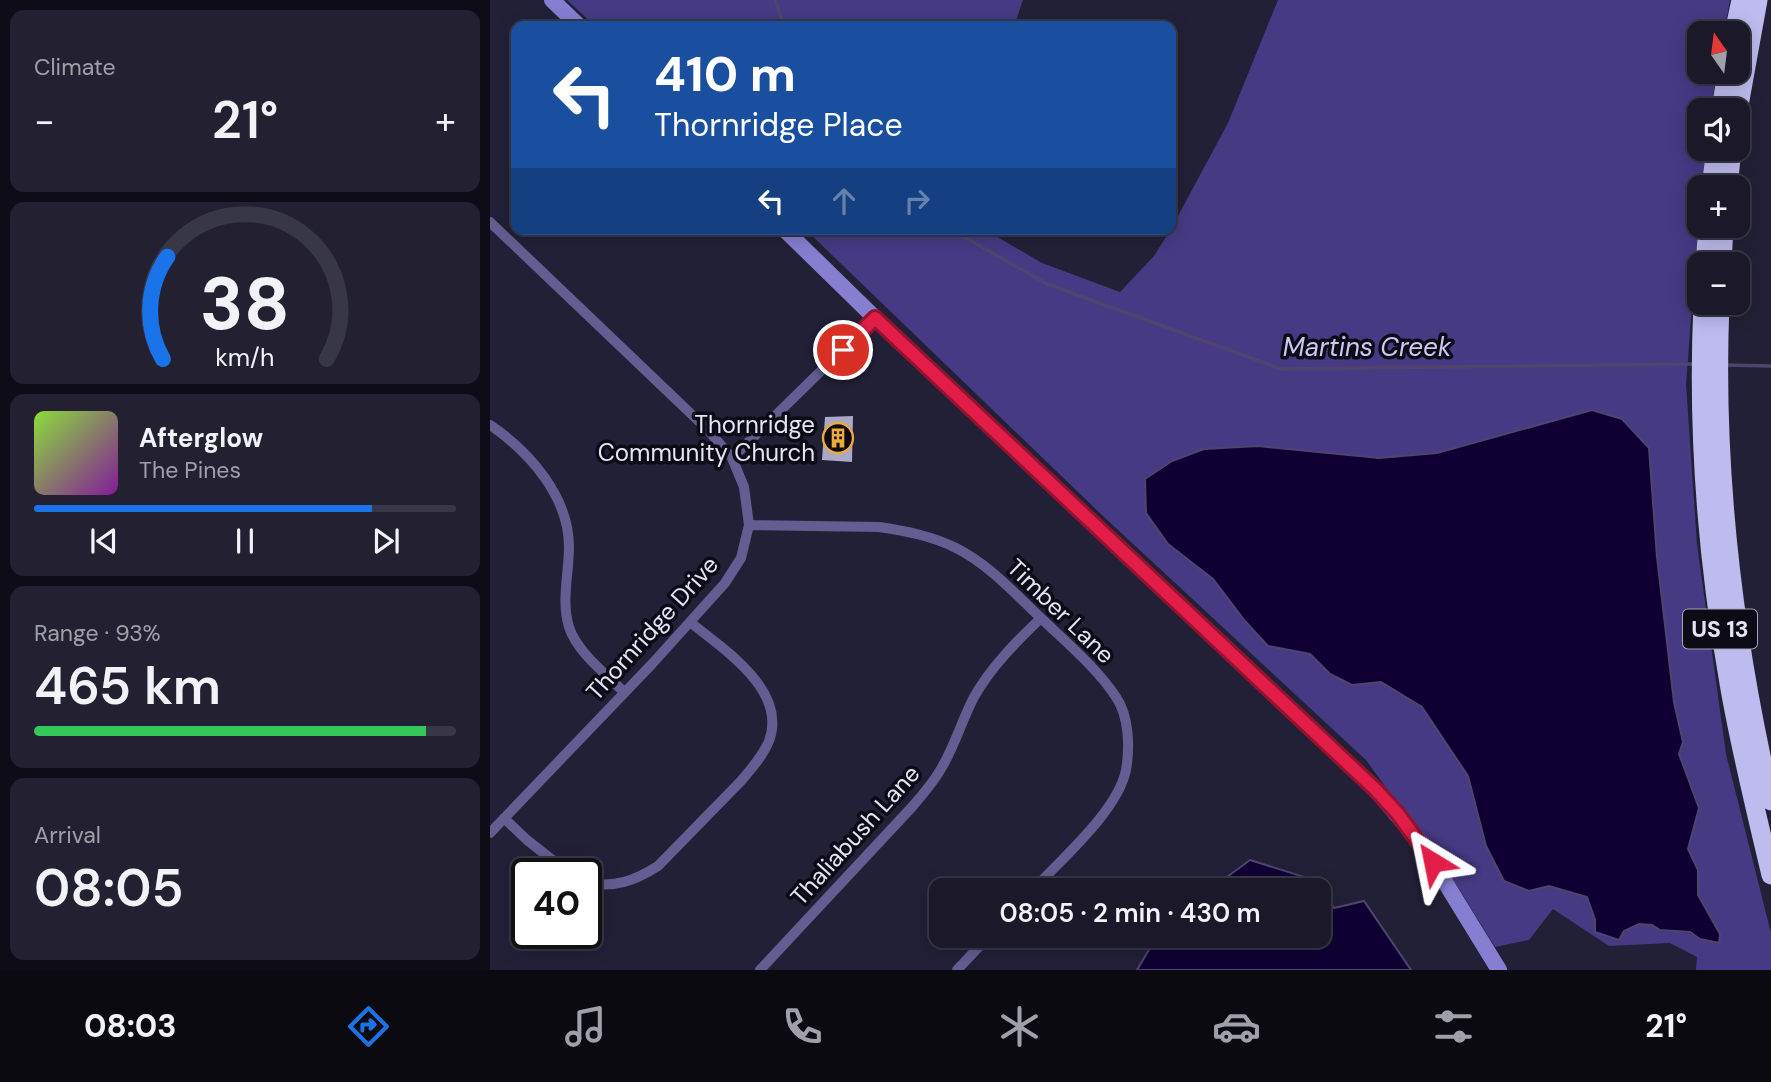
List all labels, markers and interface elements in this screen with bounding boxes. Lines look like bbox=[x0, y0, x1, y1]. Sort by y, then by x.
north arrow bbox=[1687, 21, 1750, 84]
map controls bbox=[1687, 21, 1750, 315]
text: 410 m bbox=[654, 42, 796, 106]
icon: left bbox=[539, 49, 630, 140]
text: Climate bbox=[34, 52, 116, 82]
text: 21° bbox=[212, 86, 278, 154]
text: − bbox=[34, 96, 55, 146]
text: + bbox=[435, 96, 456, 146]
button: sound bbox=[1687, 98, 1750, 161]
text: Thornridge Place bbox=[654, 104, 903, 146]
button: + bbox=[1687, 175, 1750, 238]
icon: left bbox=[752, 182, 790, 220]
icon: ahead bbox=[825, 182, 863, 220]
icon: right bbox=[898, 182, 936, 220]
button: − bbox=[1687, 252, 1750, 315]
text: 38 bbox=[200, 257, 290, 352]
pin bbox=[813, 320, 873, 380]
water label: Martins Creek bbox=[1283, 330, 1452, 364]
icon: arrive bbox=[824, 331, 862, 369]
text: km/h bbox=[215, 341, 275, 374]
place label: Thornridge Community Church bbox=[598, 409, 815, 468]
text: Afterglow bbox=[139, 421, 263, 455]
building icon: Thornridge Community Church bbox=[821, 421, 855, 455]
text: The Pines bbox=[139, 455, 241, 485]
icon: previous bbox=[85, 522, 123, 560]
icon: pause bbox=[226, 522, 264, 560]
icon: next bbox=[367, 522, 405, 560]
street label: Thornridge Drive bbox=[579, 549, 725, 707]
street label: Timber Lane bbox=[1001, 552, 1121, 670]
road number: US 13 bbox=[1683, 610, 1757, 649]
text: Range · 93% bbox=[34, 618, 161, 648]
text: 465 km bbox=[34, 652, 221, 720]
street label: Thaliabush Lane bbox=[784, 758, 926, 912]
text: Arrival bbox=[34, 820, 101, 850]
position arrow bbox=[1396, 825, 1470, 899]
text: 08:05 bbox=[34, 854, 184, 922]
speed limit sign: 40 bbox=[511, 858, 602, 949]
text: 08:05 · 2 min · 430 m bbox=[999, 896, 1261, 930]
icon: directions bbox=[344, 1002, 393, 1051]
icon: music bbox=[561, 1002, 610, 1051]
icon: phone bbox=[778, 1002, 827, 1051]
icon: climate bbox=[995, 1002, 1044, 1051]
icon: car bbox=[1212, 1002, 1261, 1051]
icon: filters bbox=[1429, 1002, 1478, 1051]
text: 08:03 bbox=[84, 1005, 177, 1047]
text: 21° bbox=[1645, 1005, 1687, 1047]

